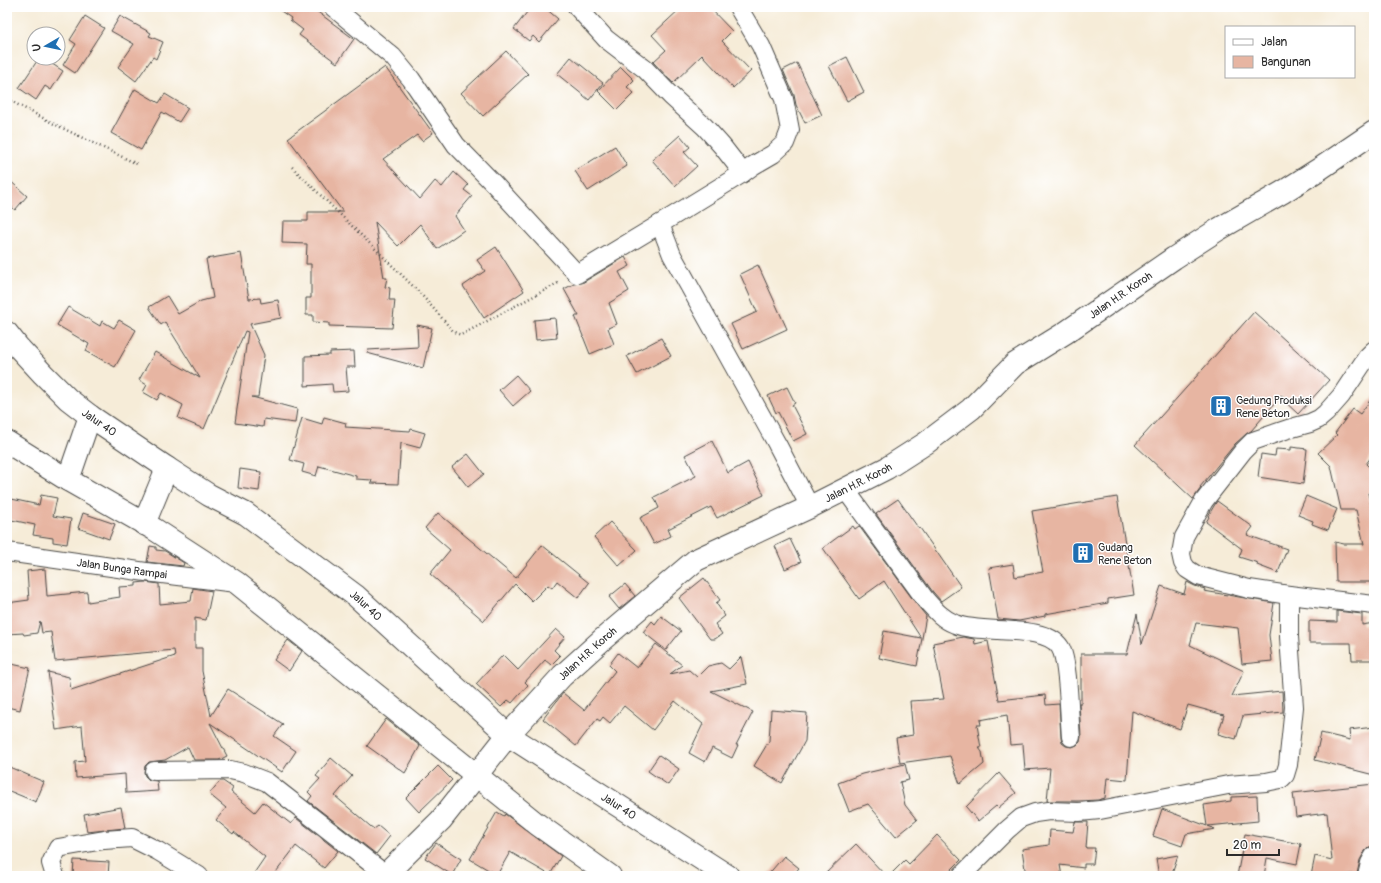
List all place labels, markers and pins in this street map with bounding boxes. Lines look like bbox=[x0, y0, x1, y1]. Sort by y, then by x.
building icon: Gedung Produksi Rene Beton bbox=[1208, 393, 1234, 419]
place label: Gedung Produksi Rene Beton bbox=[1236, 394, 1312, 420]
building icon: Gudang Rene Beton bbox=[1070, 540, 1096, 566]
place label: Gudang Rene Beton bbox=[1098, 541, 1152, 567]

